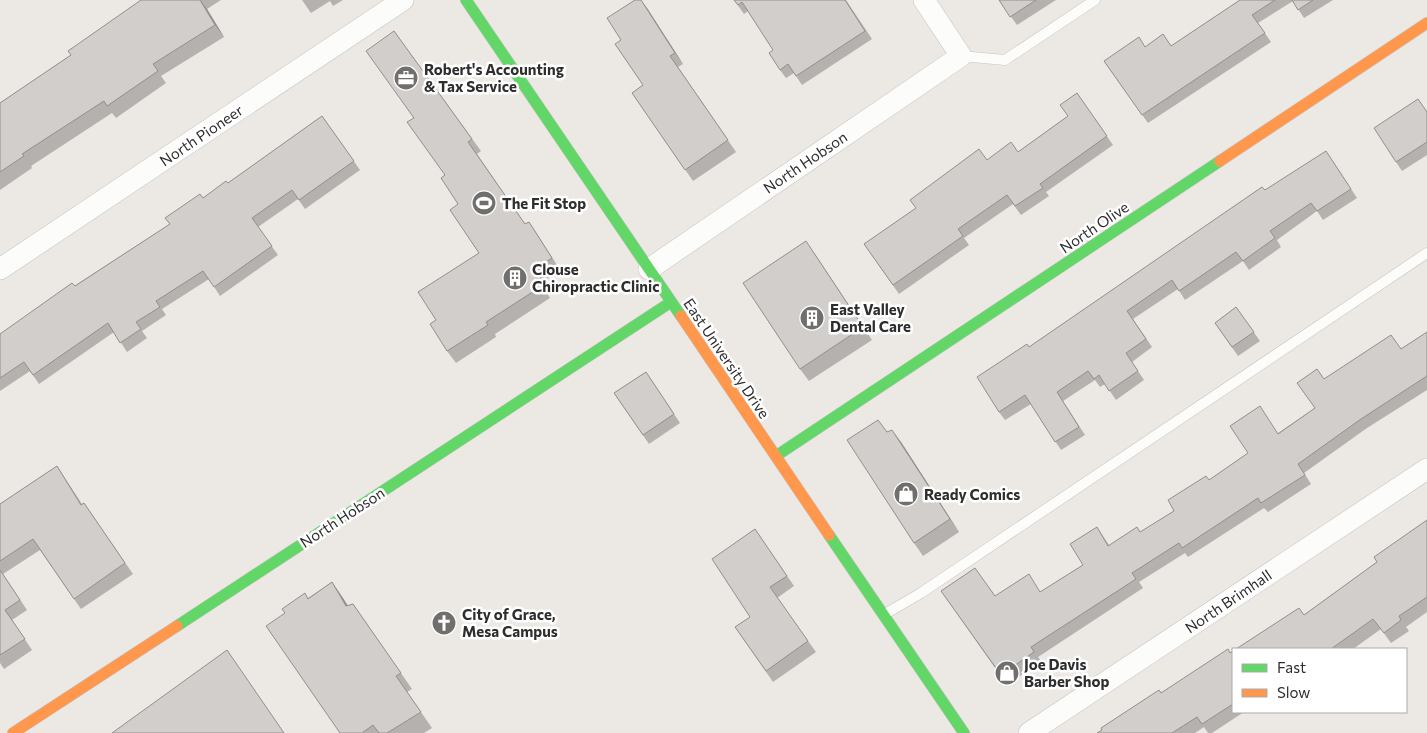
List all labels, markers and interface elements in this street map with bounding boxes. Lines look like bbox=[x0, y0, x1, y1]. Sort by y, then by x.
place label: Robert's Accounting & Tax Service bbox=[424, 60, 564, 95]
office icon: Robert's Accounting & Tax Service bbox=[393, 65, 419, 91]
street label: North Pioneer bbox=[156, 101, 246, 169]
street label: North Hobson bbox=[760, 127, 850, 197]
sports icon: The Fit Stop bbox=[471, 190, 497, 216]
place label: The Fit Stop bbox=[502, 194, 586, 212]
street label: North Olive bbox=[1056, 197, 1132, 257]
place label: Clouse Chiropractic Clinic bbox=[532, 260, 659, 295]
building icon: Clouse Chiropractic Clinic bbox=[502, 265, 528, 291]
street label: East University Drive bbox=[680, 295, 774, 421]
place label: East Valley Dental Care bbox=[830, 300, 911, 335]
building icon: East Valley Dental Care bbox=[799, 305, 825, 331]
shop icon: Ready Comics bbox=[893, 481, 919, 507]
street label: North Hobson bbox=[296, 483, 388, 551]
place label: Ready Comics bbox=[924, 485, 1020, 503]
street label: North Brimhall bbox=[1181, 565, 1275, 637]
place label: City of Grace, Mesa Campus bbox=[462, 605, 558, 640]
church icon: City of Grace, Mesa Campus bbox=[431, 610, 457, 636]
legend bbox=[1232, 648, 1407, 713]
place label: Joe Davis Barber Shop bbox=[1024, 655, 1109, 690]
text: Fast bbox=[1277, 658, 1306, 676]
shop icon: Joe Davis Barber Shop bbox=[994, 660, 1020, 686]
text: Slow bbox=[1277, 683, 1310, 701]

